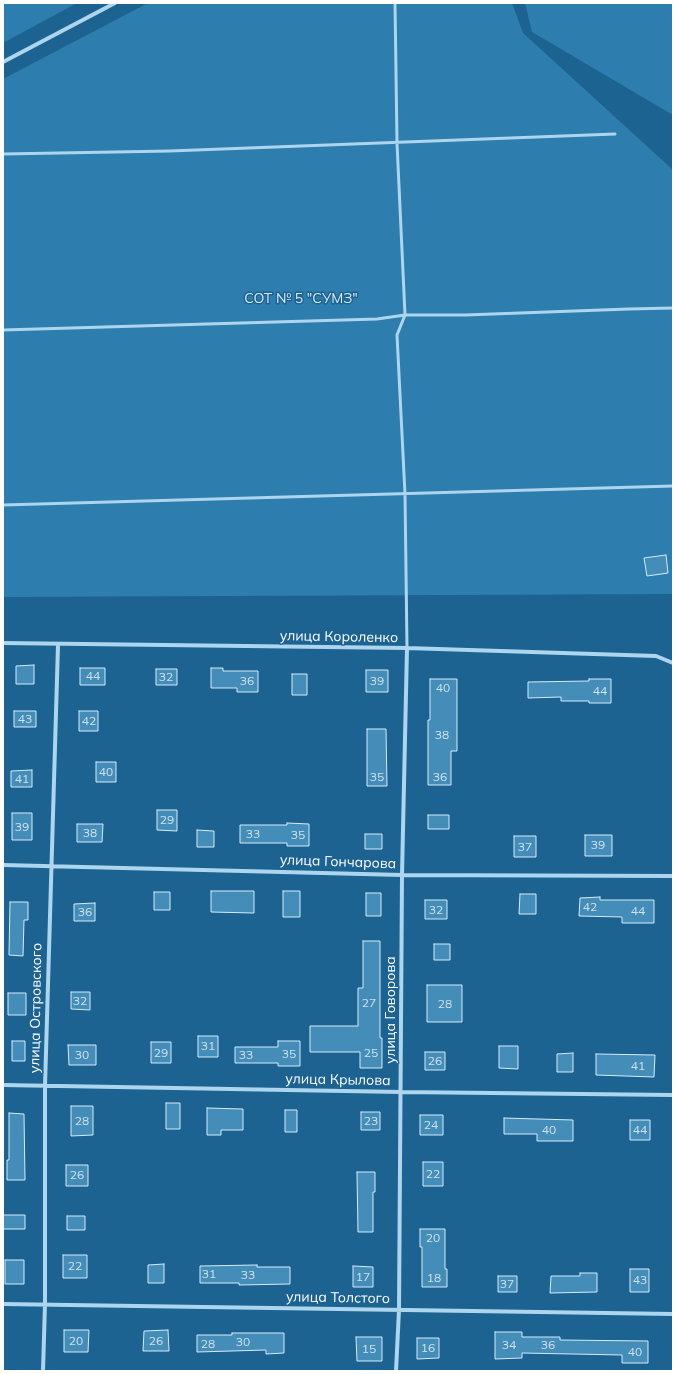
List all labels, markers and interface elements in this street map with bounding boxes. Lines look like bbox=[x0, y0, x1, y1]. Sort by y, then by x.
park label: СОТ № 5 "СУМЗ" bbox=[244, 291, 358, 307]
street label: улица Короленко bbox=[280, 628, 398, 646]
house number: 44 bbox=[86, 669, 100, 683]
house number: 32 bbox=[159, 670, 173, 684]
house number: 36 bbox=[240, 674, 254, 688]
house number: 39 bbox=[370, 674, 384, 688]
house number: 40 bbox=[436, 681, 450, 695]
house number: 44 bbox=[593, 684, 607, 698]
house number: 43 bbox=[18, 712, 32, 726]
house number: 42 bbox=[82, 714, 96, 728]
house number: 38 bbox=[435, 728, 449, 742]
house number: 40 bbox=[99, 765, 113, 779]
house number: 35 bbox=[370, 770, 384, 784]
house number: 36 bbox=[433, 770, 447, 784]
house number: 41 bbox=[15, 772, 29, 786]
house number: 29 bbox=[160, 813, 174, 827]
house number: 39 bbox=[15, 820, 29, 834]
house number: 38 bbox=[83, 826, 97, 840]
house number: 33 bbox=[246, 827, 260, 841]
house number: 35 bbox=[291, 828, 305, 842]
house number: 39 bbox=[591, 838, 605, 852]
house number: 37 bbox=[518, 840, 532, 854]
street label: улица Гончарова bbox=[279, 852, 397, 872]
house number: 42 bbox=[583, 900, 597, 914]
house number: 32 bbox=[429, 903, 443, 917]
house number: 44 bbox=[631, 904, 645, 918]
house number: 36 bbox=[78, 905, 92, 919]
street label: улица Островского bbox=[26, 943, 46, 1073]
street label: улица Говорова bbox=[383, 956, 399, 1064]
house number: 32 bbox=[73, 994, 87, 1008]
house number: 27 bbox=[362, 996, 376, 1010]
house number: 28 bbox=[438, 997, 452, 1011]
house number: 31 bbox=[201, 1039, 215, 1053]
house number: 29 bbox=[154, 1046, 168, 1060]
house number: 25 bbox=[364, 1046, 378, 1060]
house number: 35 bbox=[282, 1047, 296, 1061]
house number: 30 bbox=[75, 1048, 89, 1062]
house number: 33 bbox=[239, 1048, 253, 1062]
house number: 26 bbox=[428, 1054, 442, 1068]
house number: 41 bbox=[631, 1059, 645, 1073]
street label: улица Крылова bbox=[285, 1071, 391, 1089]
house number: 28 bbox=[75, 1114, 89, 1128]
house number: 23 bbox=[364, 1114, 378, 1128]
house number: 24 bbox=[424, 1118, 438, 1132]
house number: 40 bbox=[542, 1123, 556, 1137]
house number: 44 bbox=[633, 1123, 647, 1137]
house number: 22 bbox=[426, 1167, 440, 1181]
house number: 26 bbox=[70, 1168, 84, 1182]
house number: 20 bbox=[426, 1231, 440, 1245]
house number: 22 bbox=[68, 1259, 82, 1273]
house number: 31 bbox=[202, 1267, 216, 1281]
house number: 33 bbox=[241, 1268, 255, 1282]
house number: 17 bbox=[356, 1270, 370, 1284]
house number: 18 bbox=[427, 1271, 441, 1285]
house number: 43 bbox=[633, 1273, 647, 1287]
house number: 37 bbox=[500, 1277, 514, 1291]
street label: улица Толстого bbox=[286, 1289, 390, 1307]
house number: 20 bbox=[69, 1334, 83, 1348]
house number: 26 bbox=[149, 1334, 163, 1348]
house number: 30 bbox=[236, 1335, 250, 1349]
house number: 28 bbox=[201, 1337, 215, 1351]
house number: 34 bbox=[502, 1338, 516, 1352]
house number: 36 bbox=[541, 1338, 555, 1352]
house number: 16 bbox=[421, 1341, 435, 1355]
house number: 15 bbox=[362, 1342, 376, 1356]
house number: 40 bbox=[628, 1345, 642, 1359]

